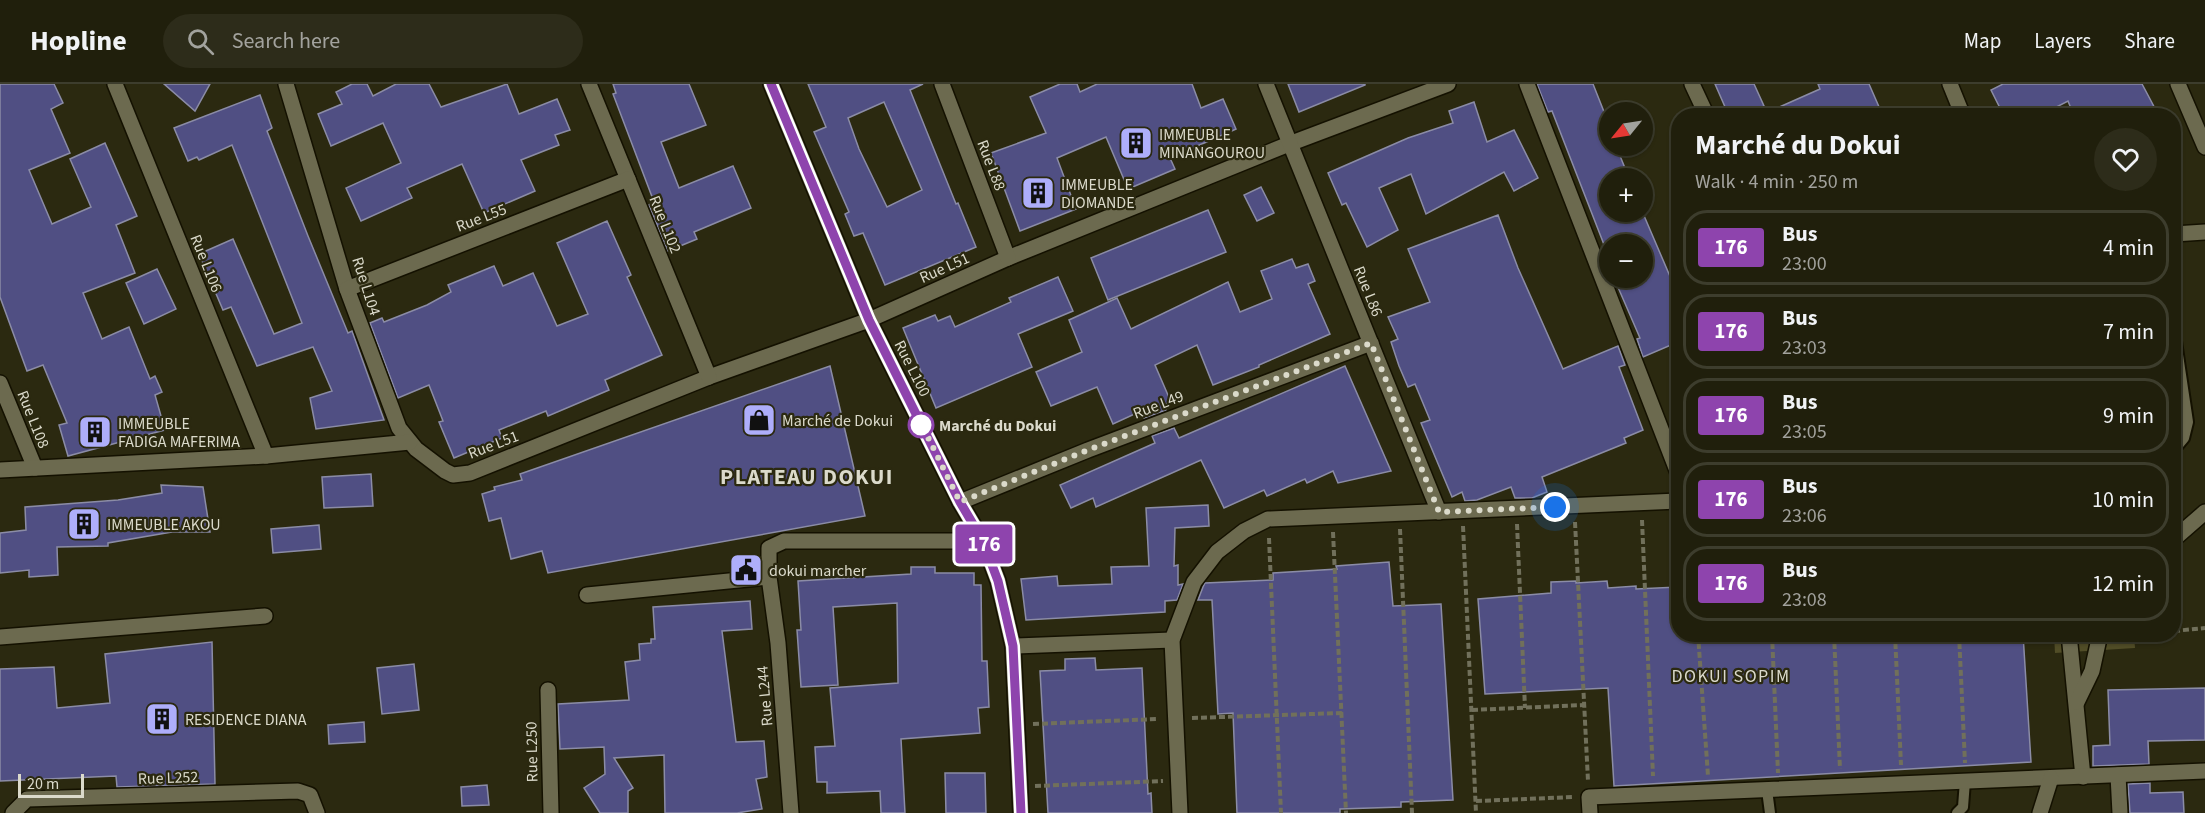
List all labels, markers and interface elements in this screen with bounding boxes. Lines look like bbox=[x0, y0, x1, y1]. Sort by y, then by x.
search box bbox=[163, 14, 583, 68]
text: Hopline bbox=[30, 21, 127, 61]
icon: search bbox=[184, 25, 217, 58]
text: Search here bbox=[232, 25, 340, 57]
text: Map bbox=[1964, 26, 2001, 56]
text: Layers bbox=[2034, 26, 2091, 56]
text: Share bbox=[2124, 26, 2175, 56]
north arrow bbox=[1599, 102, 1653, 156]
map controls bbox=[1599, 102, 1653, 288]
place label: IMMEUBLE MINANGOUROU bbox=[1159, 124, 1265, 164]
building icon: IMMEUBLE MINANGOUROU bbox=[1118, 125, 1154, 161]
text: Marché du Dokui bbox=[1695, 125, 1901, 165]
button: heart bbox=[2094, 128, 2157, 191]
street label: Rue L88 bbox=[971, 137, 1011, 194]
button: + bbox=[1599, 168, 1653, 222]
text: Walk · 4 min · 250 m bbox=[1695, 168, 1858, 196]
place label: IMMEUBLE DIOMANDE bbox=[1061, 174, 1135, 214]
building icon: IMMEUBLE DIOMANDE bbox=[1020, 175, 1056, 211]
street label: Rue L102 bbox=[644, 192, 687, 257]
street label: Rue L55 bbox=[453, 198, 510, 238]
text: Bus bbox=[1782, 218, 1818, 250]
street label: Rue L106 bbox=[185, 231, 228, 296]
text: 176 bbox=[1714, 232, 1748, 262]
text: 4 min bbox=[2103, 232, 2154, 264]
button: − bbox=[1599, 234, 1653, 288]
street label: Rue L51 bbox=[916, 247, 973, 289]
text: 23:00 bbox=[1782, 250, 1827, 278]
street label: Rue L104 bbox=[346, 254, 386, 319]
street label: Rue L86 bbox=[1348, 263, 1388, 320]
text: Bus bbox=[1782, 302, 1818, 334]
text: 176 bbox=[1714, 316, 1748, 346]
text: 7 min bbox=[2103, 316, 2154, 348]
text: 23:03 bbox=[1782, 334, 1827, 362]
street label: Rue L100 bbox=[889, 336, 936, 400]
street label: Rue L49 bbox=[1130, 385, 1187, 425]
text: Bus bbox=[1782, 386, 1818, 418]
street label: Rue L108 bbox=[12, 387, 55, 452]
text: 176 bbox=[1714, 400, 1748, 430]
text: 9 min bbox=[2103, 400, 2154, 432]
shop icon: Marché de Dokui bbox=[741, 402, 777, 438]
place label: Marché de Dokui bbox=[782, 410, 893, 432]
marker: Marché du Dokui bbox=[908, 412, 934, 438]
place label: IMMEUBLE FADIGA MAFERIMA bbox=[118, 413, 240, 453]
building icon: IMMEUBLE FADIGA MAFERIMA bbox=[77, 414, 113, 450]
place label: Marché du Dokui bbox=[939, 415, 1056, 437]
text: 23:05 bbox=[1782, 418, 1827, 446]
street label: Rue L51 bbox=[465, 425, 522, 465]
district label: PLATEAU DOKUI bbox=[720, 461, 894, 493]
text: Bus bbox=[1782, 470, 1818, 502]
text: 176 bbox=[1714, 484, 1748, 514]
text: 10 min bbox=[2092, 484, 2154, 516]
your location bbox=[1540, 492, 1570, 522]
text: 23:06 bbox=[1782, 502, 1827, 530]
building icon: IMMEUBLE AKOU bbox=[66, 506, 102, 542]
place label: IMMEUBLE AKOU bbox=[107, 514, 221, 536]
line badge: 176 bbox=[950, 524, 1018, 564]
text: 176 bbox=[967, 529, 1001, 559]
public building icon: dokui marcher bbox=[728, 552, 764, 588]
text: Bus bbox=[1782, 554, 1818, 586]
place label: dokui marcher bbox=[769, 560, 867, 582]
text: 176 bbox=[1714, 568, 1748, 598]
text: 12 min bbox=[2092, 568, 2154, 600]
text: 23:08 bbox=[1782, 586, 1827, 614]
district label: DOKUI SOPIM bbox=[1671, 664, 1791, 689]
street label: Rue L244 bbox=[751, 665, 779, 727]
building icon: RESIDENCE DIANA bbox=[144, 701, 180, 737]
place label: RESIDENCE DIANA bbox=[185, 709, 307, 731]
street label: Rue L250 bbox=[520, 721, 544, 782]
street label: Rue L252 bbox=[137, 766, 199, 790]
scale bar bbox=[18, 771, 84, 798]
text: 20 m bbox=[27, 773, 59, 795]

